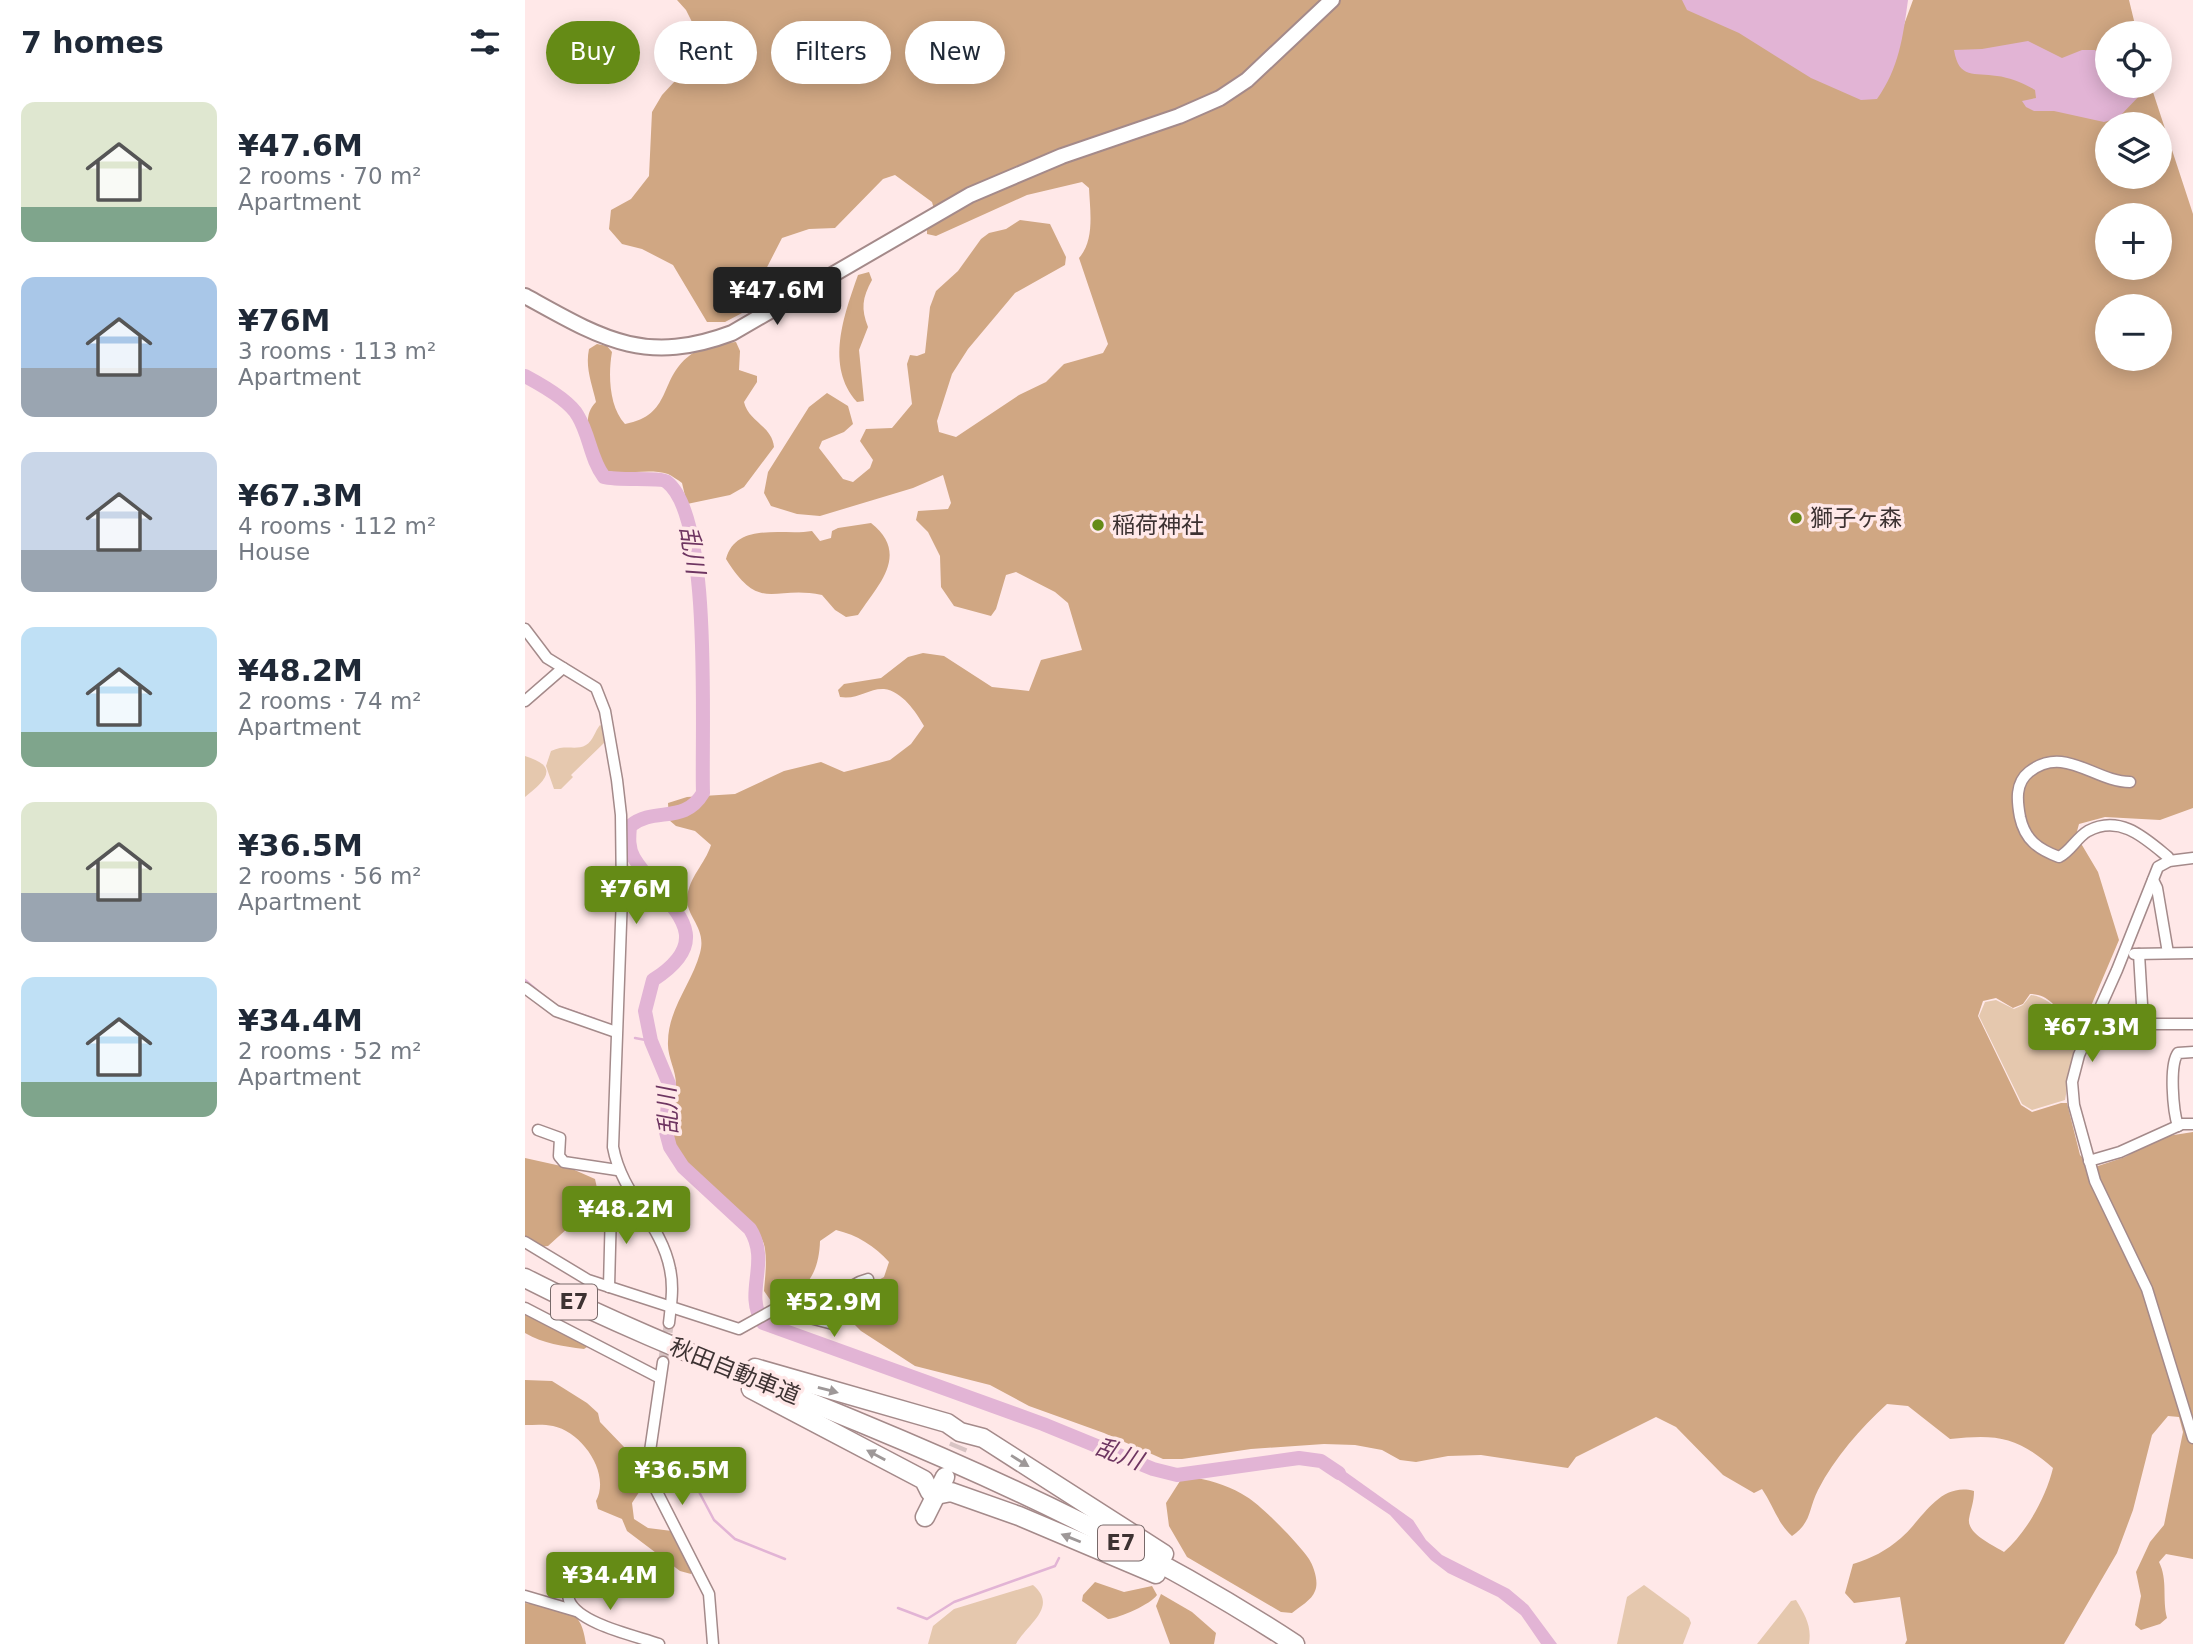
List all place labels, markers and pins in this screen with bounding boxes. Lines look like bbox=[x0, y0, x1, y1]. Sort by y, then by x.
pin: ¥47.6M bbox=[720, 268, 834, 327]
place label: 獅子ヶ森 bbox=[1810, 505, 1902, 531]
marker: 獅子ヶ森 bbox=[1788, 510, 1804, 526]
place label: 稲荷神社 bbox=[1112, 512, 1204, 538]
marker: 稲荷神社 bbox=[1090, 517, 1106, 533]
pin: ¥76M bbox=[595, 866, 677, 926]
pin: ¥67.3M bbox=[2035, 1004, 2149, 1064]
pin: ¥48.2M bbox=[569, 1186, 683, 1246]
pin: ¥52.9M bbox=[777, 1280, 891, 1339]
pin: ¥36.5M bbox=[625, 1448, 739, 1507]
pin: ¥34.4M bbox=[553, 1552, 667, 1612]

